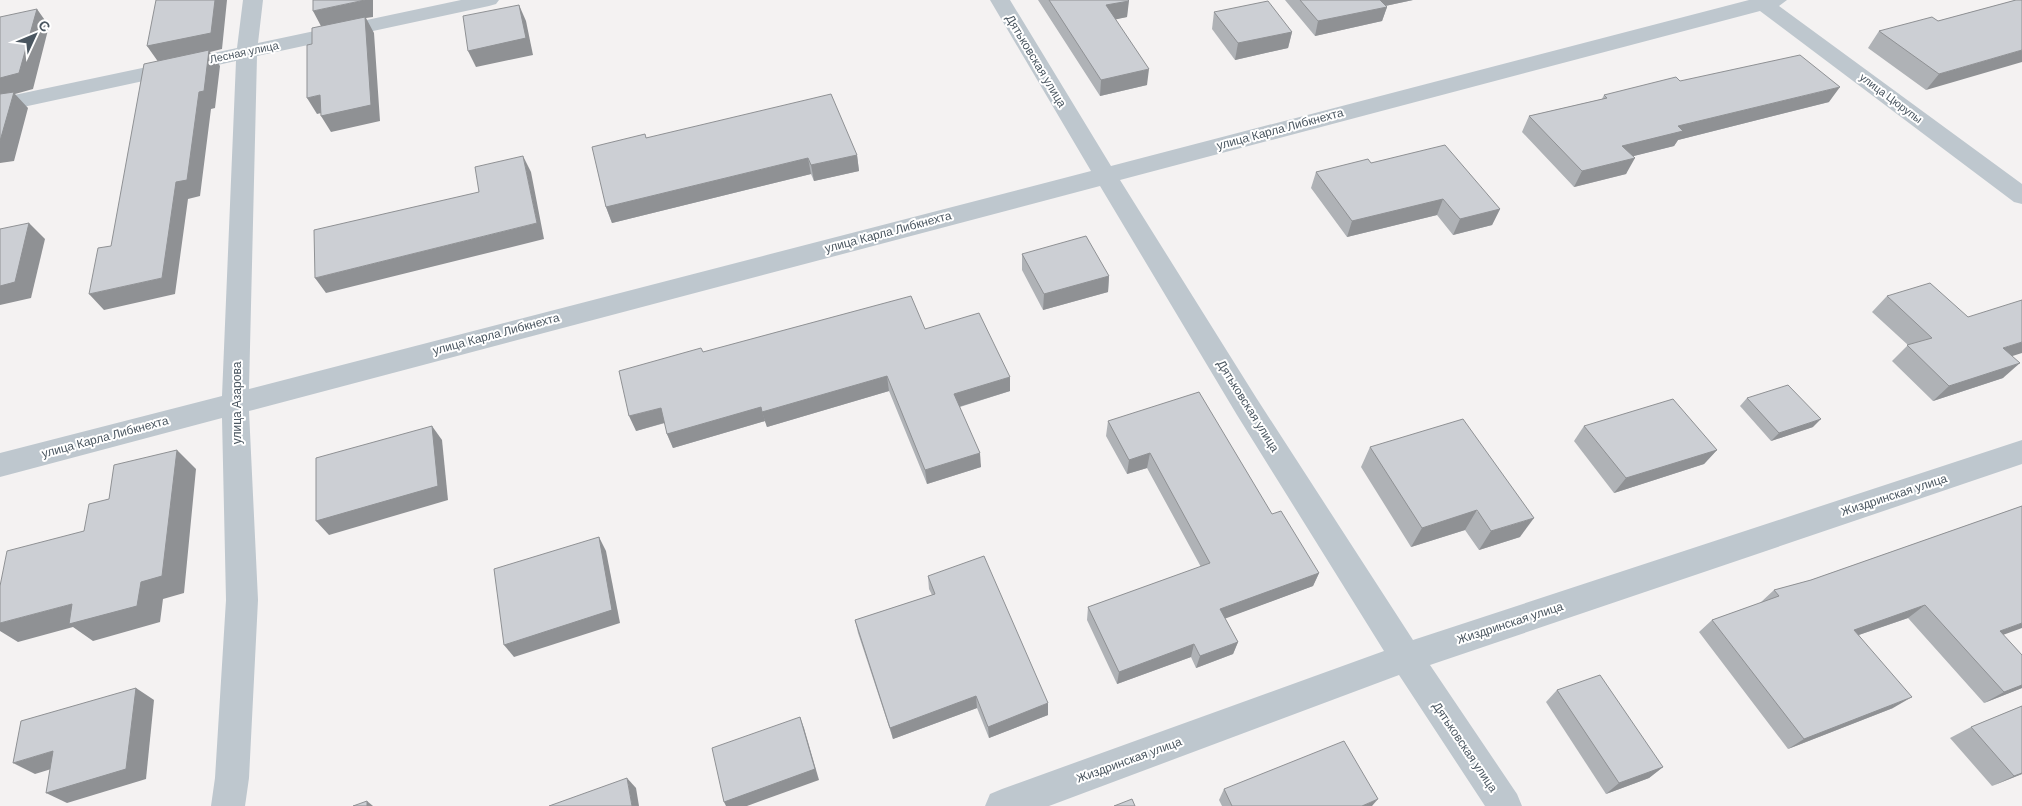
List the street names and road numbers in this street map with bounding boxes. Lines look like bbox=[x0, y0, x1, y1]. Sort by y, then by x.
street label: Дятьковская улица bbox=[1002, 12, 1070, 111]
street label: Лесная улица bbox=[208, 38, 281, 66]
street label: улица Цюрупы bbox=[1857, 70, 1925, 126]
street label: улица Карла Либкнехта bbox=[1215, 104, 1345, 154]
street label: улица Карла Либкнехта bbox=[823, 207, 953, 257]
street label: улица Карла Либкнехта bbox=[431, 309, 561, 359]
street label: Дятьковская улица bbox=[1213, 357, 1283, 455]
street label: улица Азарова bbox=[229, 361, 245, 444]
street label: улица Карла Либкнехта bbox=[40, 412, 170, 462]
street label: Жиздринская улица bbox=[1839, 470, 1950, 520]
street label: Жиздринская улица bbox=[1455, 598, 1566, 648]
street label: Дятьковская улица bbox=[1429, 699, 1501, 795]
street label: Жиздринская улица bbox=[1074, 733, 1184, 786]

